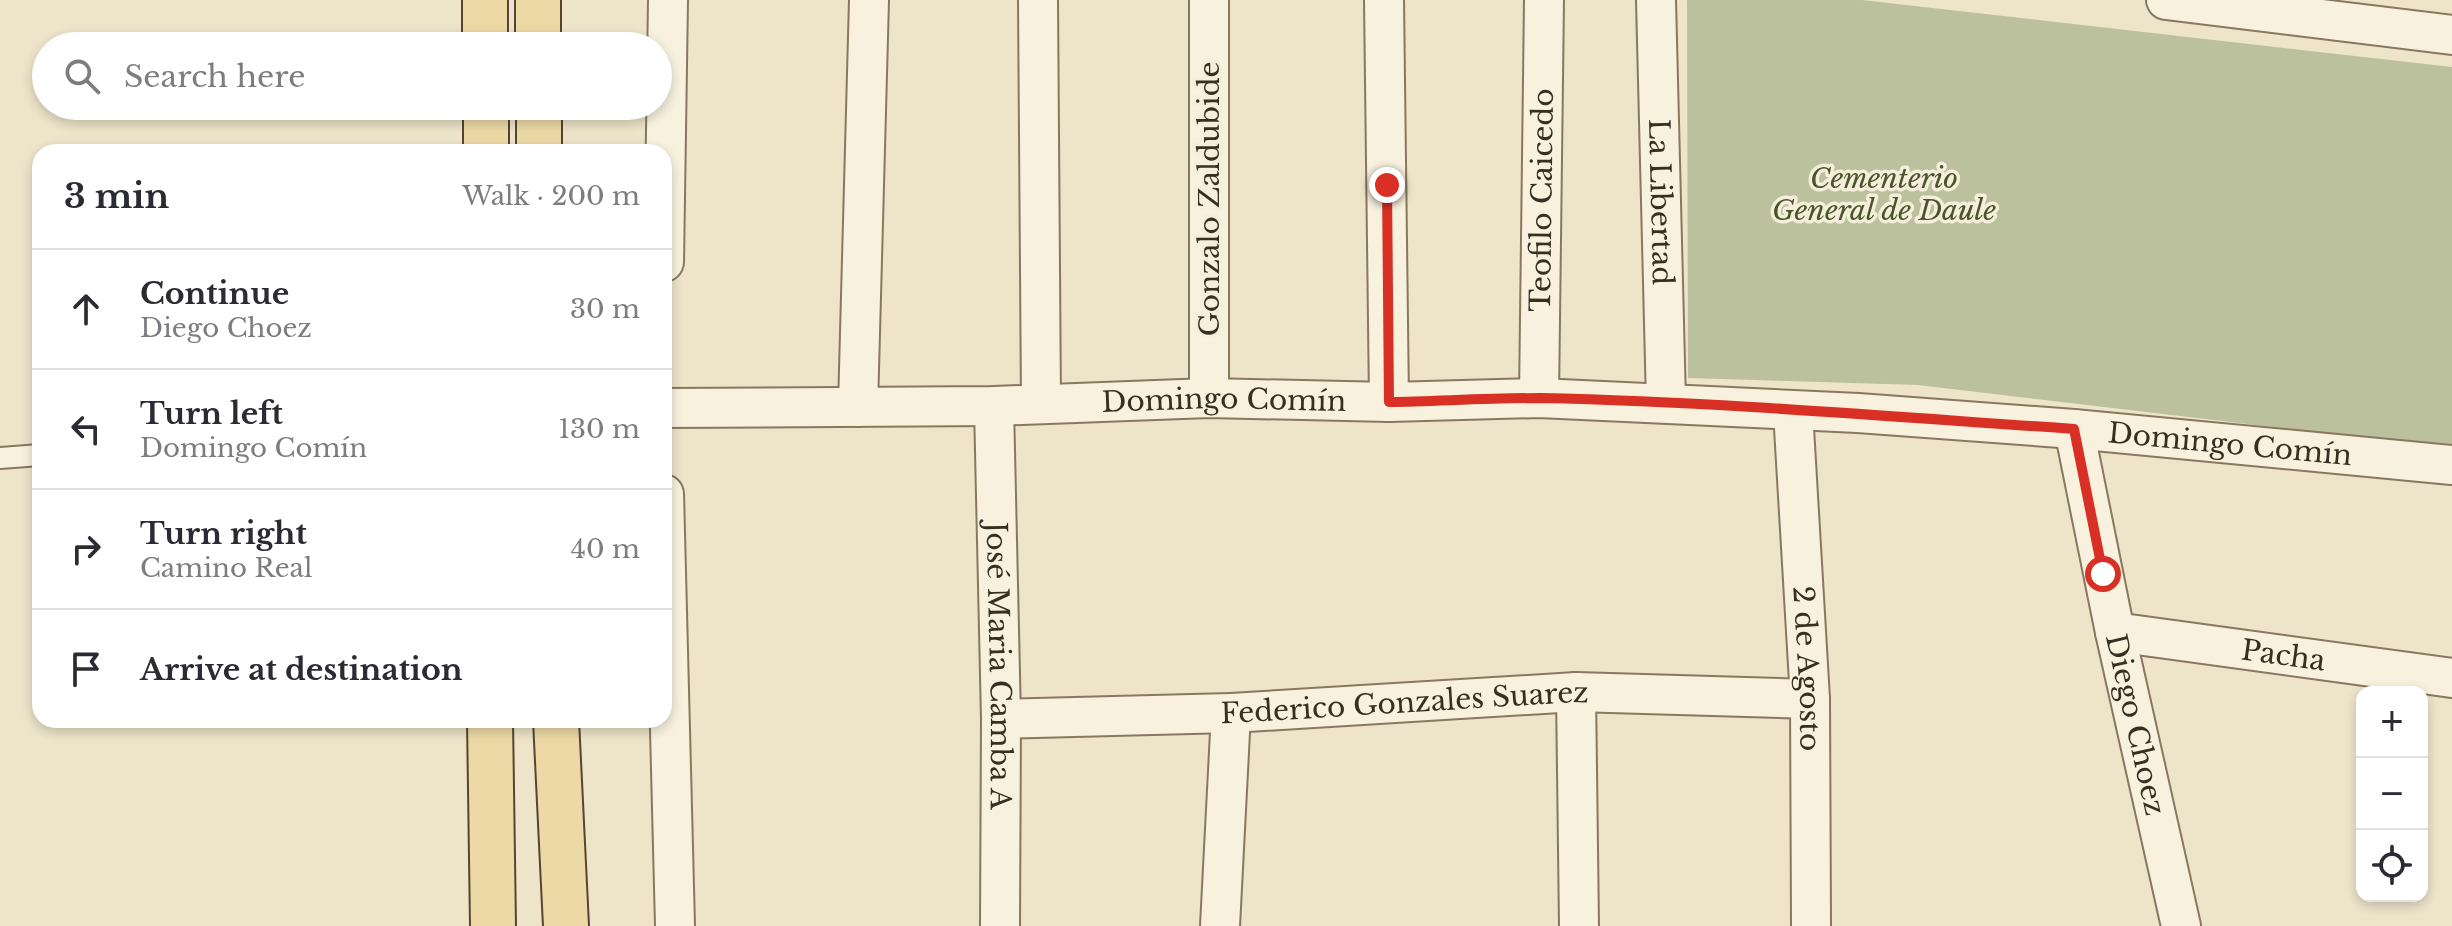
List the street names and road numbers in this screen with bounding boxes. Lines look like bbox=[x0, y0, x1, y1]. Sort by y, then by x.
street label: Gonzalo Zaldubide bbox=[1192, 61, 1227, 337]
street label: Teofilo Caicedo bbox=[1523, 88, 1560, 312]
street label: La Libertad bbox=[1641, 118, 1681, 286]
street label: Domingo Comín bbox=[1101, 380, 1347, 419]
street label: Domingo Comín bbox=[2107, 415, 2354, 473]
street label: José Maria Camba A bbox=[979, 518, 1019, 810]
street label: 2 de Agosto bbox=[1786, 585, 1828, 751]
street label: Diego Choez bbox=[2098, 630, 2173, 819]
street label: Pacha bbox=[2239, 632, 2328, 678]
street label: Federico Gonzales Suarez bbox=[1220, 674, 1589, 731]

